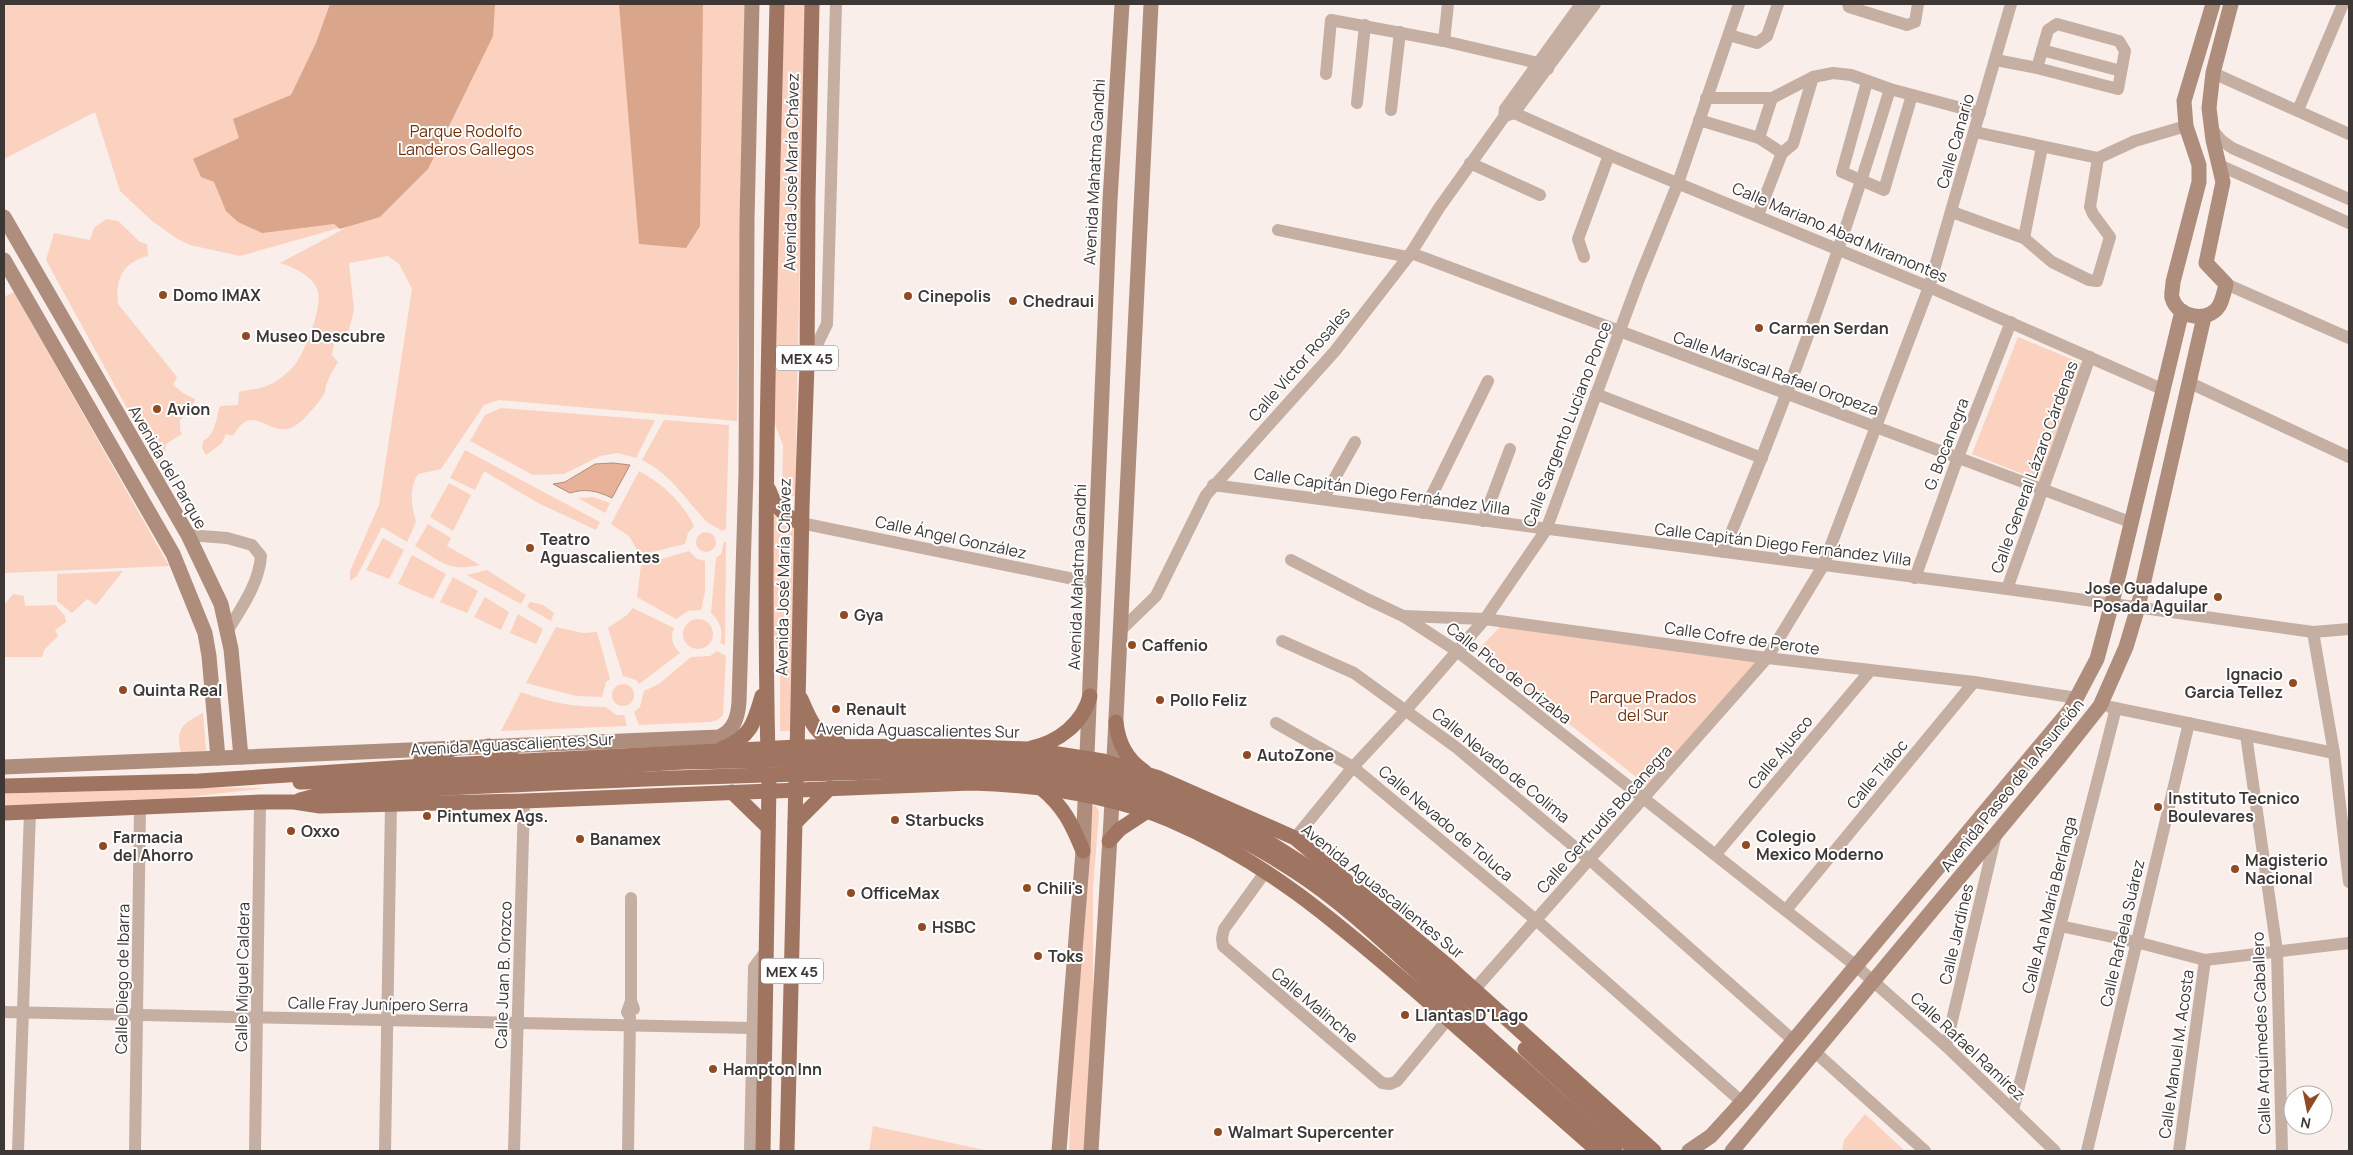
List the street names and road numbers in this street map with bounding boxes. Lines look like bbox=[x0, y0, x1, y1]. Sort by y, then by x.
street label: Avenida José María Chávez bbox=[778, 73, 804, 271]
street label: Avenida Mahatma Gandhi bbox=[1078, 78, 1110, 266]
street label: Calle Canario bbox=[1931, 91, 1979, 191]
street label: Calle Mariano Abad Miramontes bbox=[1729, 177, 1951, 287]
street label: Calle Víctor Rosales bbox=[1243, 302, 1355, 426]
street label: Calle Sargento Luciano Ponce bbox=[1518, 318, 1616, 530]
street label: Calle Mariscal Rafael Oropeza bbox=[1670, 326, 1882, 420]
road number: MEX 45 bbox=[776, 346, 838, 370]
street label: Calle General Lázaro Cárdenas bbox=[1985, 358, 2083, 576]
street label: G. Bocanegra bbox=[1918, 395, 1974, 493]
street label: Avenida del Parque bbox=[124, 401, 212, 533]
street label: Calle Capitán Diego Fernández Villa bbox=[1252, 462, 1512, 520]
street label: Avenida José María Chávez bbox=[770, 478, 796, 676]
street label: Avenida Mahatma Gandhi bbox=[1063, 483, 1091, 671]
street label: Calle Ángel González bbox=[873, 510, 1029, 564]
street label: Calle Capitán Diego Fernández Villa bbox=[1653, 517, 1913, 571]
street label: Calle Cofre de Perote bbox=[1663, 616, 1821, 660]
street label: Calle Pico de Orizaba bbox=[1442, 617, 1576, 729]
street label: Avenida Paseo de la Asunción bbox=[1935, 694, 2089, 876]
street label: Calle Nevado de Colima bbox=[1427, 702, 1575, 828]
street label: Calle Ajusco bbox=[1742, 710, 1818, 794]
street label: Avenida Aguascalientes Sur bbox=[816, 717, 1020, 743]
street label: Avenida Aguascalientes Sur bbox=[410, 728, 614, 760]
street label: Calle Tláloc bbox=[1841, 734, 1913, 813]
street label: Calle Gertrudis Bocanegra bbox=[1531, 740, 1677, 898]
street label: Calle Nevado de Toluca bbox=[1374, 760, 1518, 886]
street label: Calle Ana María Berlanga bbox=[2016, 814, 2082, 996]
street label: Avenida Aguascalientes Sur bbox=[1297, 818, 1469, 964]
street label: Calle Rafaela Suárez bbox=[2094, 857, 2150, 1009]
street label: Calle Jardines bbox=[1934, 881, 1978, 987]
street label: Calle Juan B. Orozco bbox=[489, 901, 517, 1049]
street label: Calle Miguel Caldera bbox=[230, 902, 254, 1052]
street label: Calle Diego de Ibarra bbox=[110, 904, 134, 1054]
street label: Calle Arquímedes Caballero bbox=[2246, 931, 2276, 1135]
road number: MEX 45 bbox=[761, 958, 823, 984]
street label: Calle Malinche bbox=[1267, 962, 1363, 1048]
street label: Calle Manuel M. Acosta bbox=[2153, 968, 2199, 1140]
street label: Calle Rafael Ramírez bbox=[1906, 987, 2030, 1105]
street label: Calle Fray Junípero Serra bbox=[288, 991, 468, 1017]

